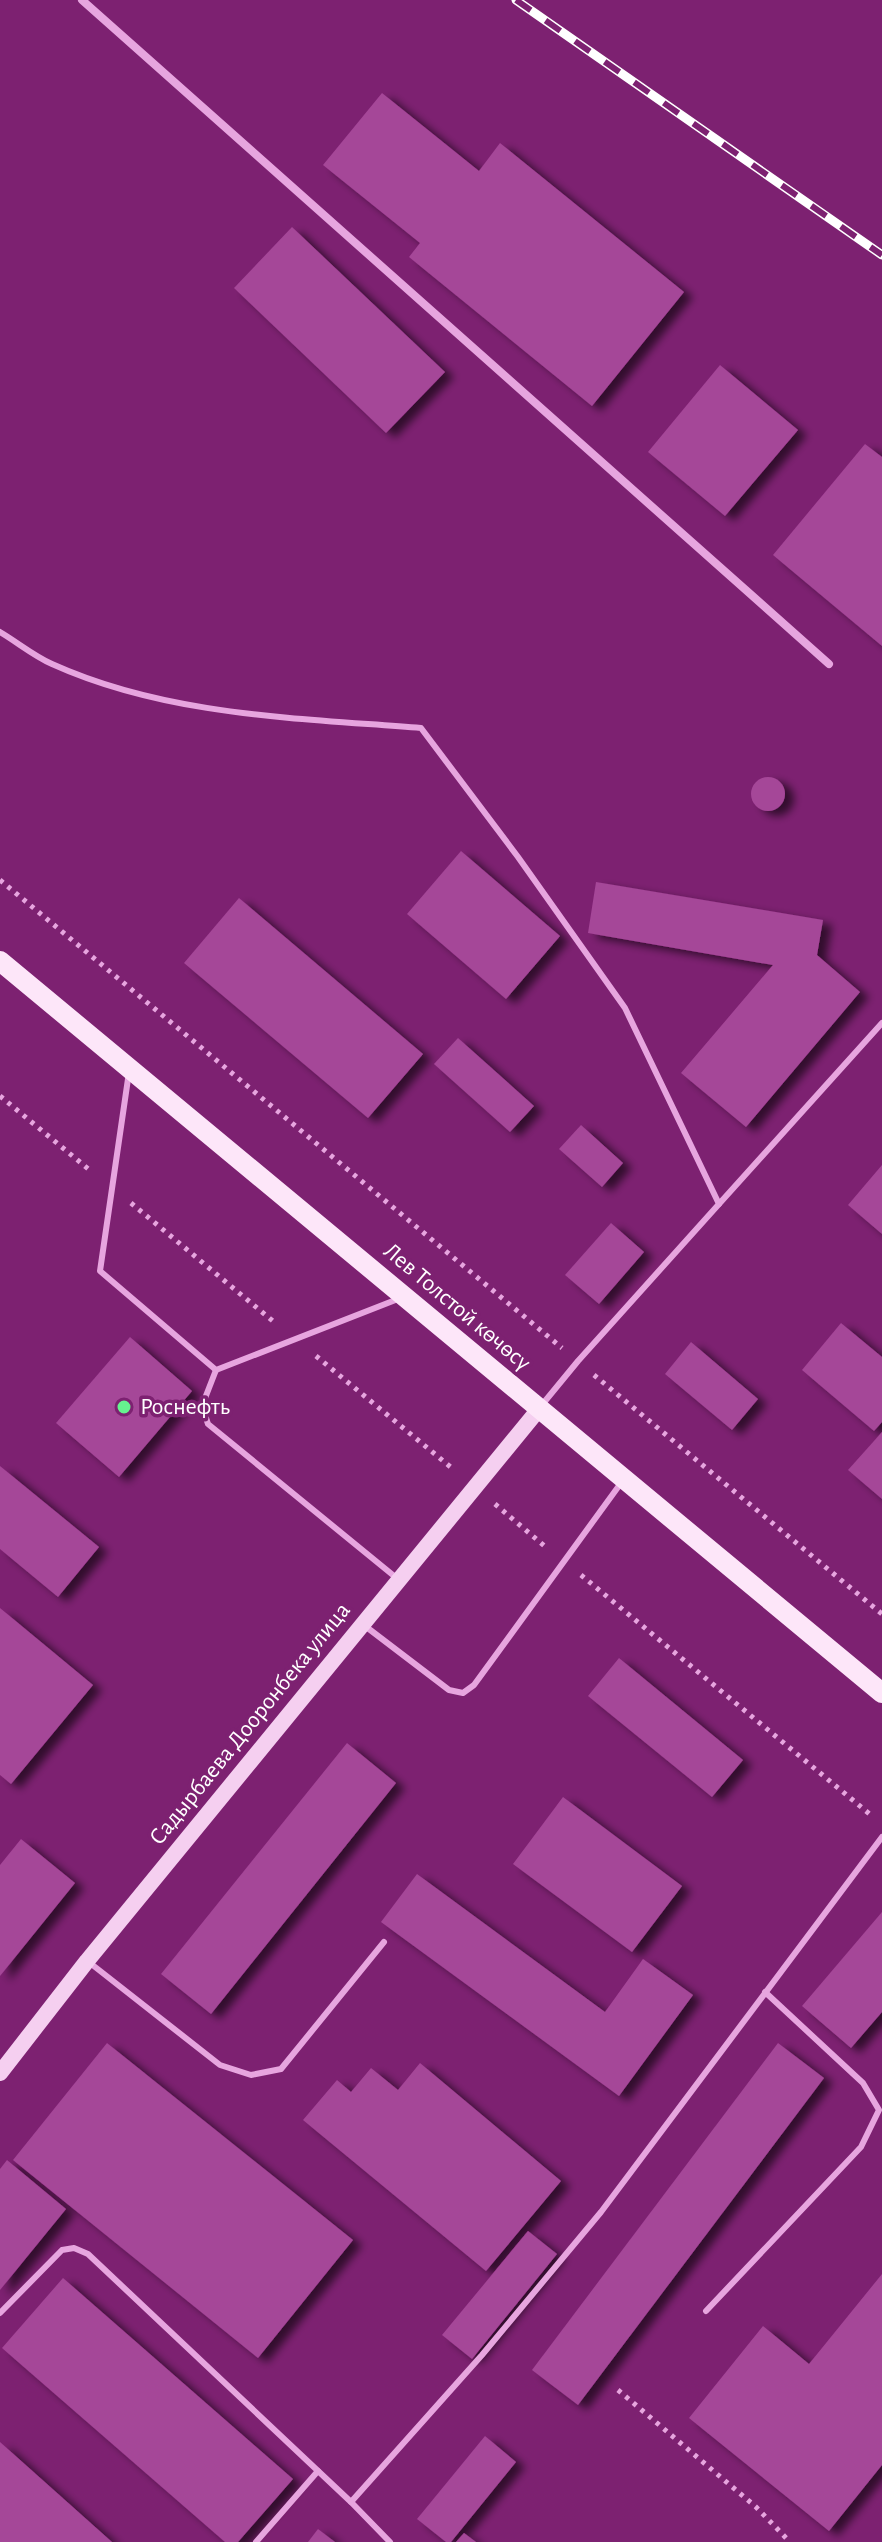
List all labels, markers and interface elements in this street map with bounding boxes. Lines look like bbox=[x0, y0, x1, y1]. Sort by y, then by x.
street label: Лев Толстой көчөсү bbox=[379, 1239, 535, 1375]
place label: Роснефть bbox=[140, 1395, 230, 1419]
marker: Роснефть bbox=[115, 1398, 133, 1416]
street label: Садырбаева Дооронбека улица bbox=[145, 1598, 355, 1850]

